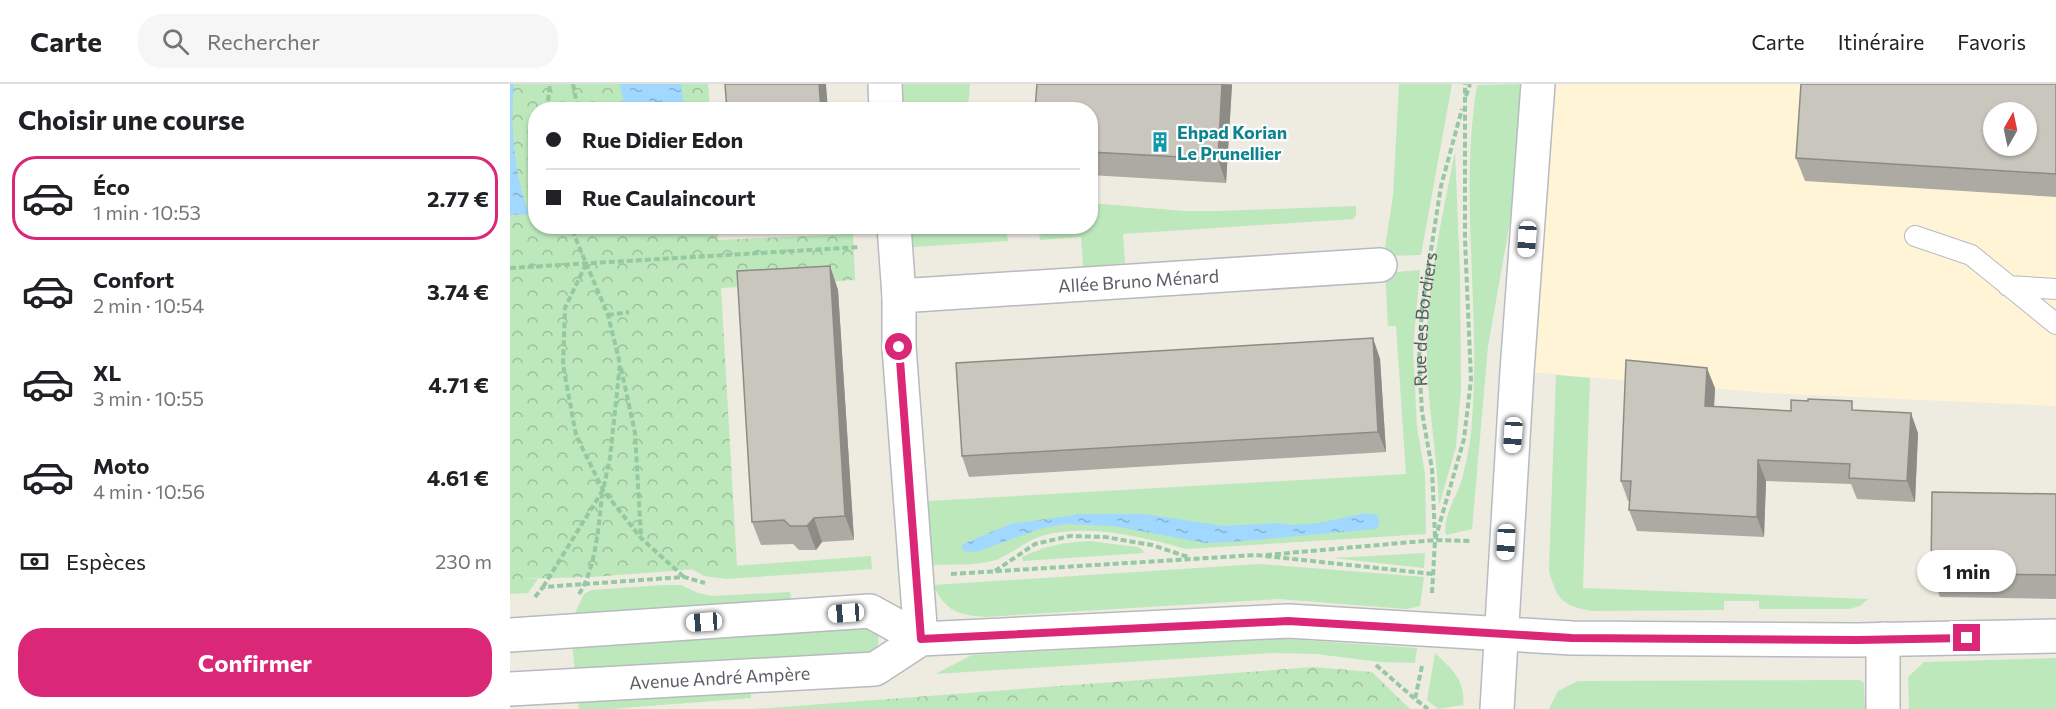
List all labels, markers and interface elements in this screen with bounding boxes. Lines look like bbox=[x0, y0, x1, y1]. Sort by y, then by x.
search box bbox=[138, 14, 558, 68]
text: Carte bbox=[30, 24, 102, 58]
icon: search bbox=[159, 25, 192, 58]
text: Rechercher bbox=[207, 28, 320, 55]
text: Carte bbox=[1751, 29, 1805, 54]
text: Itinéraire bbox=[1838, 29, 1924, 54]
text: Favoris bbox=[1957, 29, 2026, 54]
north arrow bbox=[1983, 102, 2037, 156]
map controls bbox=[1983, 102, 2037, 156]
text: Choisir une course bbox=[18, 103, 245, 136]
place label: Ehpad Korian Le Prunellier bbox=[1177, 121, 1287, 164]
text: Rue Didier Edon bbox=[582, 126, 743, 153]
building icon: Ehpad Korian Le Prunellier bbox=[1148, 130, 1172, 154]
icon: car bbox=[21, 171, 75, 225]
text: Éco bbox=[93, 173, 130, 200]
text: Rue Caulaincourt bbox=[582, 184, 756, 211]
text: 2.77 € bbox=[427, 185, 489, 212]
text: 1 min · 10:53 bbox=[93, 200, 201, 224]
car bbox=[1517, 220, 1537, 258]
street label: Rue des Bordiers bbox=[1408, 250, 1442, 387]
icon: car bbox=[21, 264, 75, 318]
street label: Allée Bruno Ménard bbox=[1057, 264, 1220, 297]
text: Confort bbox=[93, 266, 174, 293]
text: 3.74 € bbox=[427, 278, 489, 305]
text: 2 min · 10:54 bbox=[93, 293, 204, 317]
route start bbox=[885, 333, 912, 360]
icon: car bbox=[21, 357, 75, 411]
text: XL bbox=[93, 359, 121, 386]
text: 4.71 € bbox=[428, 371, 489, 398]
text: 3 min · 10:55 bbox=[93, 386, 204, 410]
car bbox=[1503, 416, 1523, 454]
icon: car bbox=[21, 450, 75, 504]
text: Moto bbox=[93, 452, 149, 479]
text: 4.61 € bbox=[427, 464, 489, 491]
text: 4 min · 10:56 bbox=[93, 479, 205, 503]
car bbox=[1496, 524, 1516, 560]
icon: cash bbox=[18, 545, 51, 578]
text: Espèces bbox=[66, 548, 146, 575]
text: 230 m bbox=[435, 549, 492, 573]
callout: 1 min bbox=[1918, 551, 2016, 593]
text: 1 min bbox=[1943, 559, 1990, 583]
car bbox=[827, 603, 865, 623]
car bbox=[685, 612, 723, 632]
route end bbox=[1953, 624, 1980, 651]
button: Confirmer bbox=[18, 628, 492, 697]
street label: Avenue André Ampère bbox=[629, 662, 811, 693]

